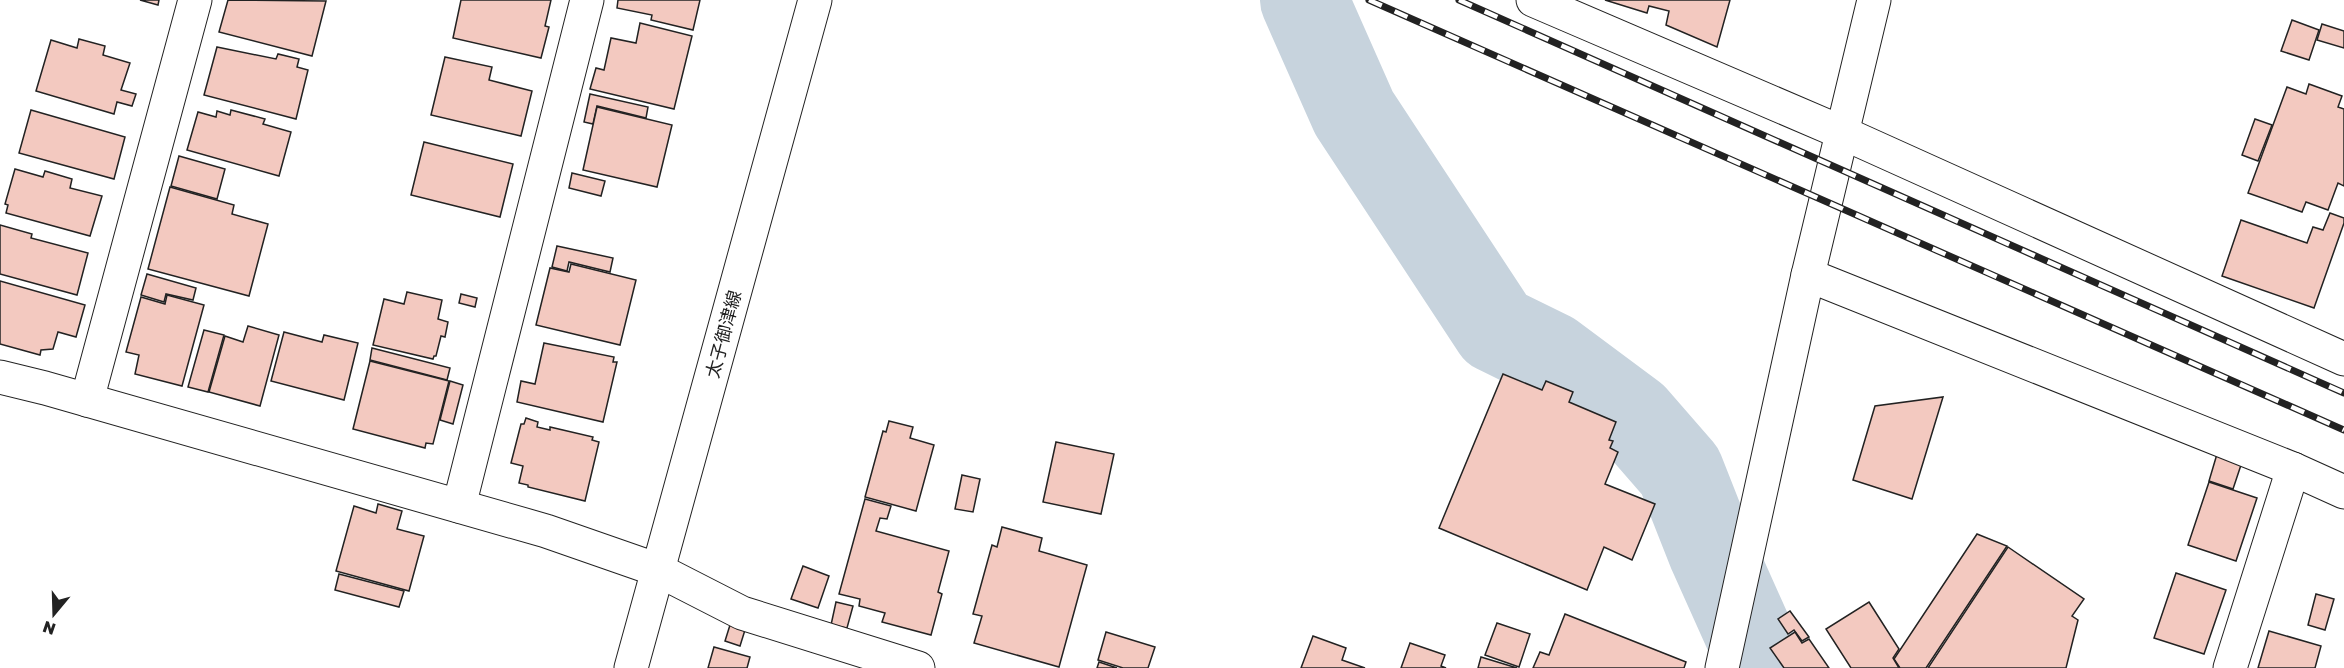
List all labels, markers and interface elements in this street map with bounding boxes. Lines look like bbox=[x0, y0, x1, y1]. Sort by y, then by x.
street label: 太子御津線 bbox=[701, 288, 745, 380]
north arrow bbox=[24, 584, 84, 644]
text: N bbox=[40, 617, 58, 640]

